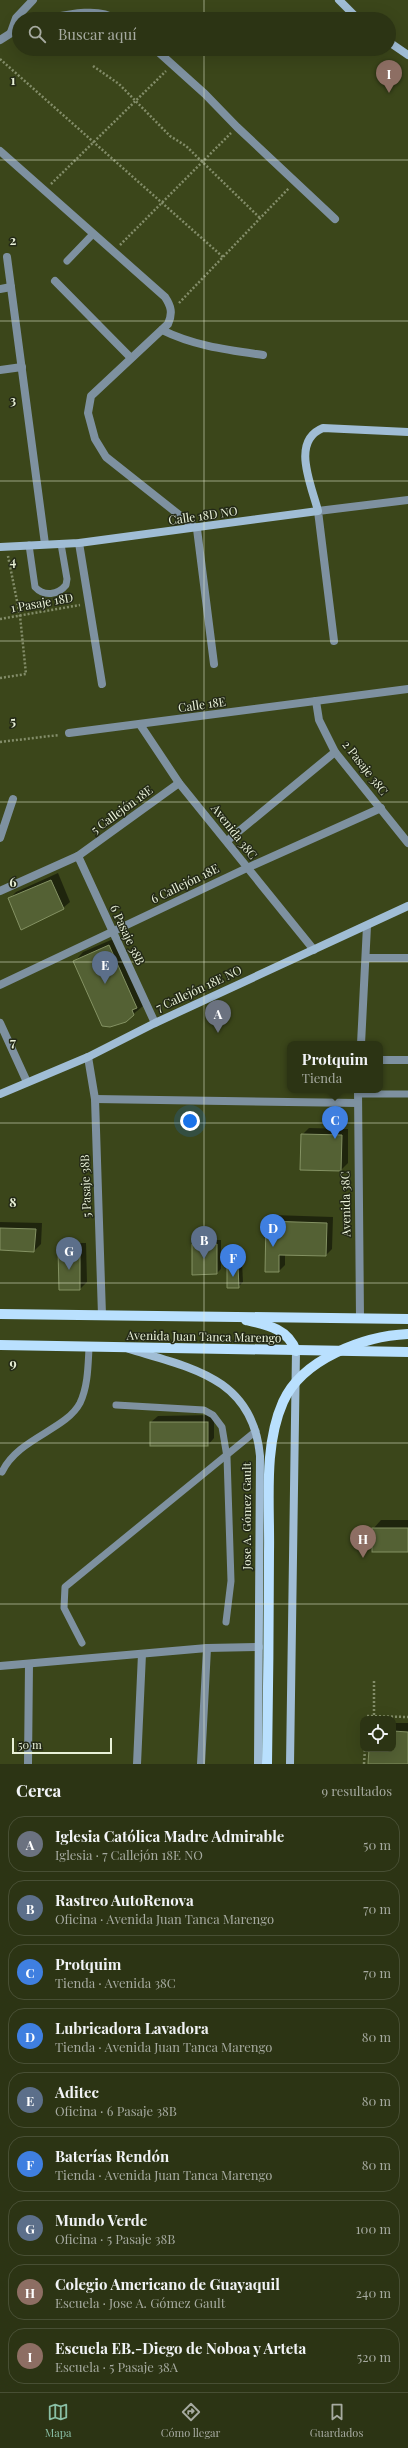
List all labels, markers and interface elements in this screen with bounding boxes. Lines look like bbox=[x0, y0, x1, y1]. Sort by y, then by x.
search box bbox=[12, 12, 396, 56]
icon: search bbox=[26, 23, 48, 45]
text: Buscar aquí bbox=[58, 24, 137, 44]
pin: I bbox=[376, 60, 402, 93]
text: 1 bbox=[11, 71, 16, 88]
text: 2 bbox=[10, 231, 17, 248]
text: 3 bbox=[10, 391, 16, 408]
street label: Calle 18D NO bbox=[167, 502, 239, 528]
text: 4 bbox=[10, 552, 17, 569]
street label: 1 Pasaje 18D bbox=[9, 589, 75, 615]
street label: Calle 18E bbox=[177, 693, 227, 715]
text: 5 bbox=[10, 712, 16, 729]
street label: 2 Pasaje 38C bbox=[339, 737, 392, 798]
street label: 5 Callejón 18E bbox=[87, 781, 156, 837]
street label: Avenida 38C bbox=[208, 800, 261, 862]
street label: 6 Callejón 18E bbox=[148, 860, 221, 907]
text: 6 bbox=[9, 873, 17, 890]
street label: 6 Pasaje 38B bbox=[107, 902, 149, 967]
pin: E bbox=[92, 951, 118, 984]
street label: 7 Callejón 18E NO bbox=[153, 961, 244, 1015]
pin: A bbox=[205, 1000, 231, 1033]
text: 7 bbox=[10, 1033, 16, 1050]
popup bbox=[287, 1041, 383, 1093]
text: Protquim bbox=[302, 1049, 368, 1069]
text: Tienda bbox=[302, 1069, 342, 1086]
pin: C bbox=[322, 1106, 348, 1139]
your location bbox=[180, 1111, 200, 1131]
street label: 5 Pasaje 38B bbox=[76, 1154, 94, 1218]
street label: Avenida 38C bbox=[336, 1171, 354, 1238]
text: 8 bbox=[9, 1193, 17, 1210]
pin: D bbox=[260, 1214, 286, 1247]
pin: B bbox=[191, 1226, 217, 1259]
pin: G bbox=[56, 1237, 82, 1270]
pin: F bbox=[220, 1244, 246, 1277]
street label: Avenida Juan Tanca Marengo bbox=[125, 1327, 282, 1345]
text: 9 bbox=[9, 1354, 17, 1371]
street label: Jose A. Gómez Gault bbox=[238, 1462, 254, 1571]
pin: H bbox=[350, 1525, 376, 1558]
map controls bbox=[360, 1716, 396, 1752]
button: locate bbox=[360, 1716, 396, 1752]
scale bar bbox=[12, 1736, 112, 1755]
text: 50 m bbox=[18, 1737, 42, 1752]
text: Cerca bbox=[16, 1779, 61, 1801]
text: 9 resultados bbox=[321, 1782, 392, 1799]
text: Iglesia Católica Madre Admirable bbox=[55, 1826, 284, 1846]
text: A bbox=[26, 1836, 34, 1853]
text: 50 m bbox=[363, 1836, 391, 1853]
text: Iglesia · 7 Callejón 18E NO bbox=[55, 1846, 203, 1863]
text: Rastreo AutoRenova bbox=[55, 1890, 194, 1910]
text: B bbox=[26, 1900, 34, 1917]
text: 70 m bbox=[363, 1900, 391, 1917]
text: Oficina · Avenida Juan Tanca Marengo bbox=[55, 1910, 274, 1927]
text: Protquim bbox=[55, 1954, 121, 1974]
text: C bbox=[25, 1964, 35, 1981]
text: 70 m bbox=[363, 1964, 391, 1981]
text: Tienda · Avenida 38C bbox=[55, 1974, 176, 1991]
text: Lubricadora Lavadora bbox=[55, 2018, 209, 2038]
text: D bbox=[25, 2028, 35, 2045]
text: 80 m bbox=[362, 2028, 391, 2045]
text: Tienda · Avenida Juan Tanca Marengo bbox=[55, 2038, 272, 2055]
text: Aditec bbox=[55, 2082, 99, 2102]
text: E bbox=[26, 2092, 34, 2109]
text: 80 m bbox=[362, 2092, 391, 2109]
text: Oficina · 6 Pasaje 38B bbox=[55, 2102, 177, 2119]
text: Baterías Rendón bbox=[55, 2146, 169, 2166]
text: F bbox=[26, 2156, 34, 2173]
text: 80 m bbox=[362, 2156, 391, 2173]
text: Tienda · Avenida Juan Tanca Marengo bbox=[55, 2166, 272, 2183]
text: Mundo Verde bbox=[55, 2210, 147, 2230]
text: G bbox=[25, 2220, 35, 2237]
text: 100 m bbox=[356, 2220, 391, 2237]
text: Oficina · 5 Pasaje 38B bbox=[55, 2230, 175, 2247]
text: Colegio Americano de Guayaquil bbox=[55, 2274, 280, 2294]
text: H bbox=[25, 2284, 35, 2301]
text: 240 m bbox=[356, 2284, 391, 2301]
text: Escuela · Jose A. Gómez Gault bbox=[55, 2294, 225, 2311]
text: Escuela EB.-Diego de Noboa y Arteta bbox=[55, 2338, 306, 2358]
text: I bbox=[28, 2348, 32, 2365]
text: 520 m bbox=[357, 2348, 391, 2365]
text: Escuela · 5 Pasaje 38A bbox=[55, 2358, 178, 2375]
tab: Mapa bbox=[45, 2401, 72, 2440]
tab: Cómo llegar bbox=[161, 2401, 220, 2440]
tab: Guardados bbox=[310, 2401, 363, 2440]

